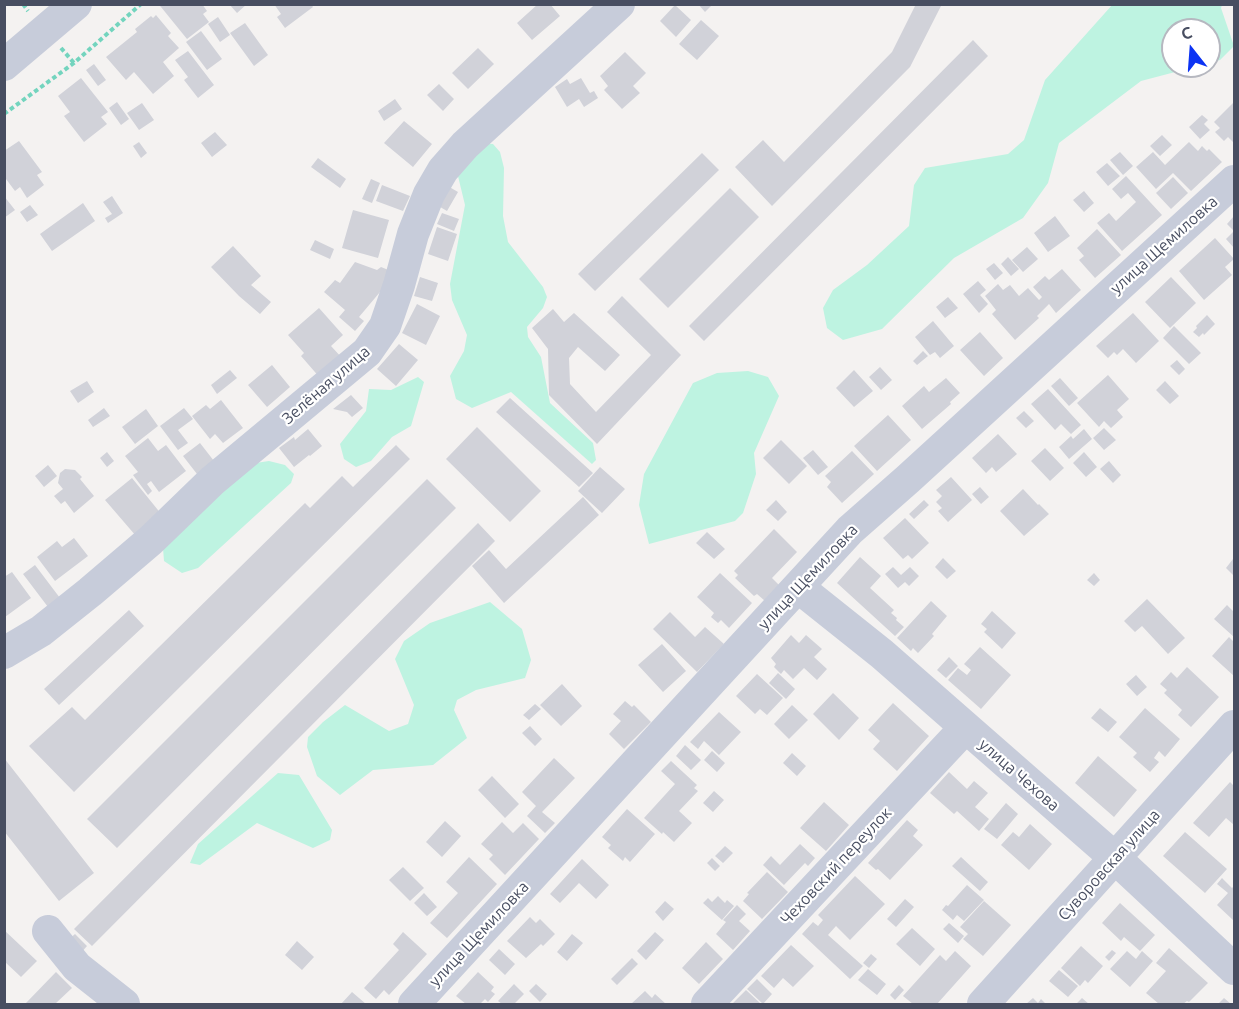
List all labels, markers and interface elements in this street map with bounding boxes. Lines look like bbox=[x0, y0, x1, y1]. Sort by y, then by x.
north arrow bbox=[1161, 18, 1221, 78]
text: С bbox=[1179, 23, 1194, 43]
street label: улица Щемиловка bbox=[1107, 192, 1221, 298]
street label: Зелёная улица bbox=[278, 342, 374, 428]
street label: улица Щемиловка bbox=[754, 520, 862, 634]
street label: улица Чехова bbox=[975, 735, 1063, 815]
street label: Чеховский переулок bbox=[777, 803, 895, 929]
street label: Суворовская улица bbox=[1054, 805, 1164, 925]
street label: улица Щемиловка bbox=[425, 877, 533, 991]

